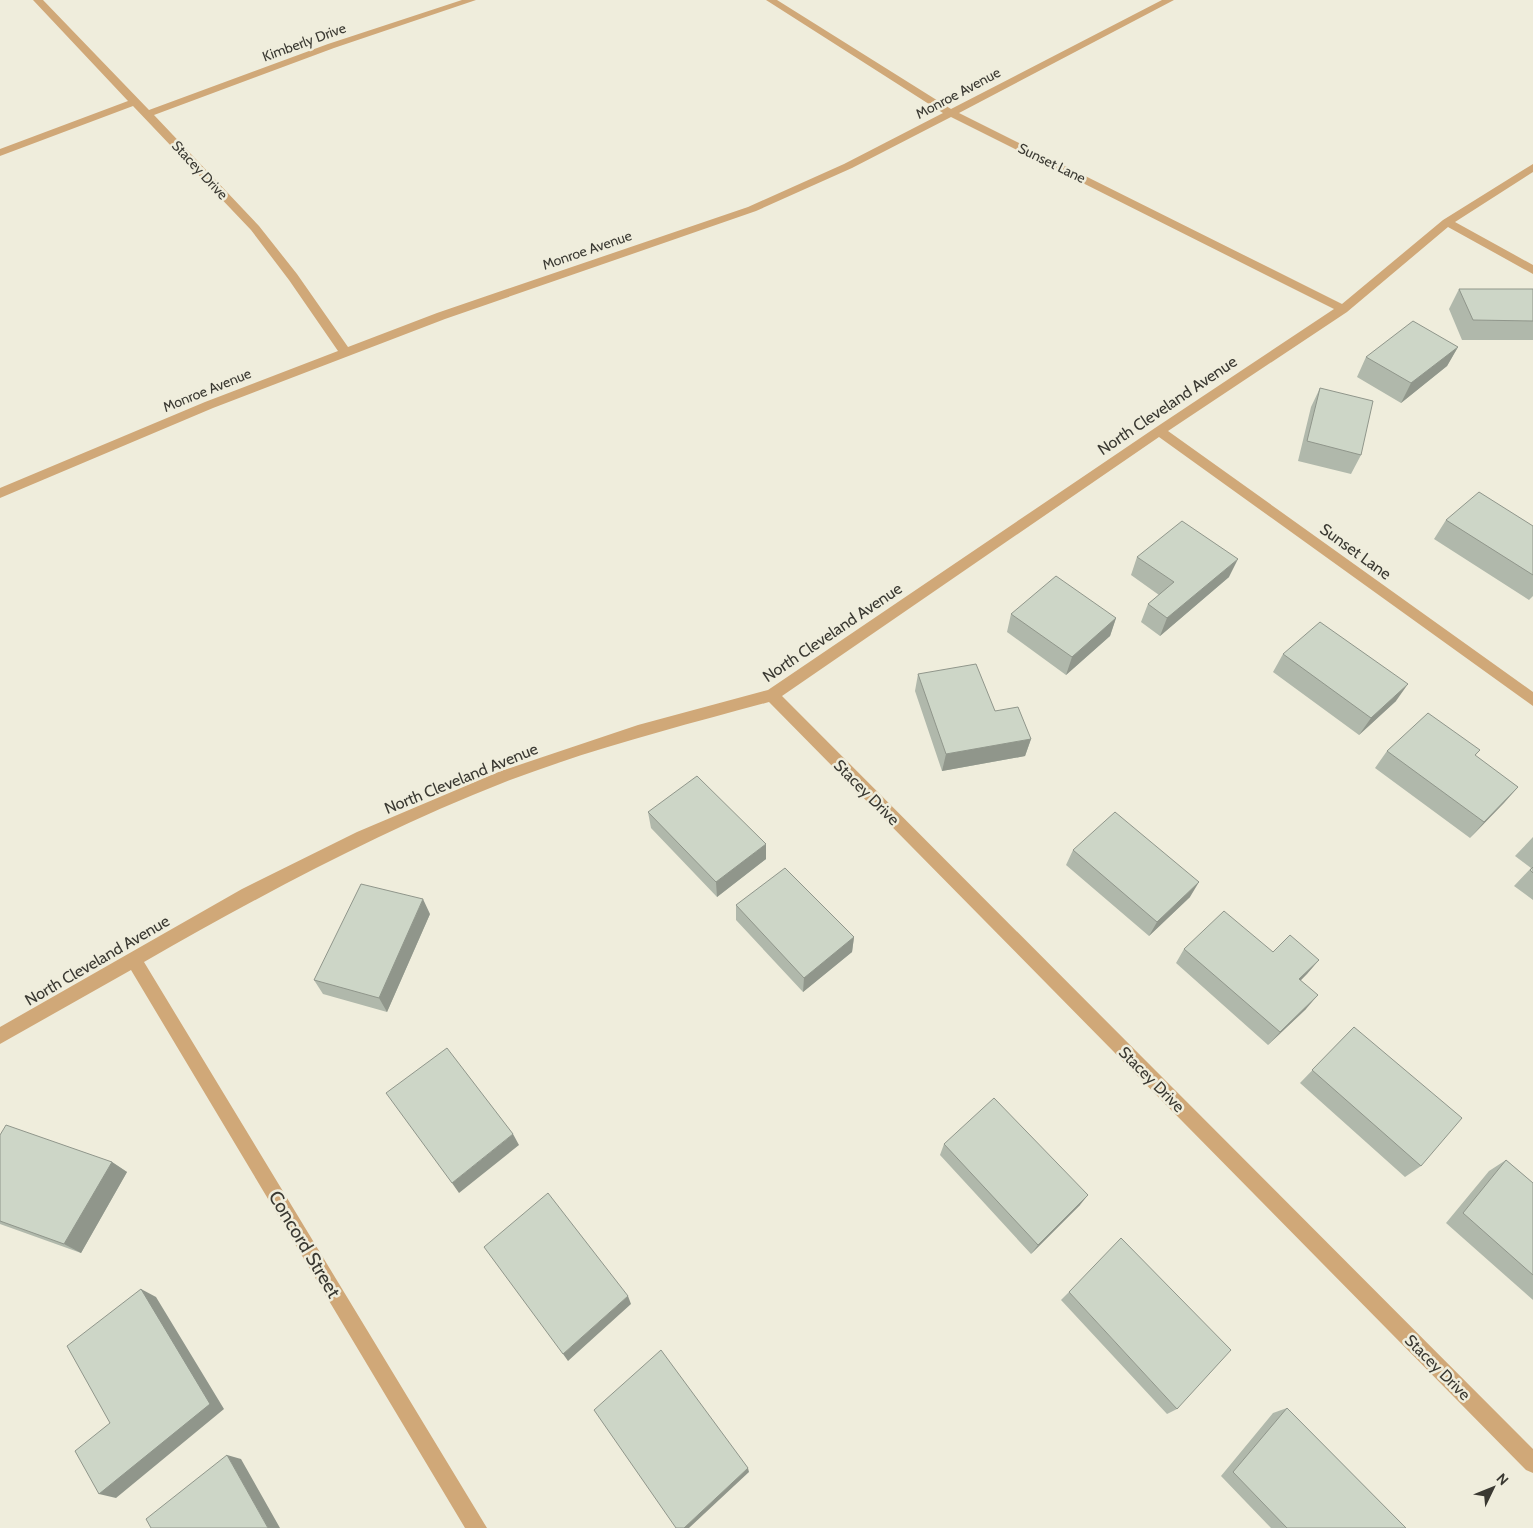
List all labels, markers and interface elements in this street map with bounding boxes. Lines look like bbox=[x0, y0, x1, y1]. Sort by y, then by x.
street label: Kimberly Drive bbox=[260, 19, 348, 65]
street label: Monroe Avenue bbox=[913, 63, 1003, 123]
street label: Stacey Drive bbox=[168, 137, 232, 203]
street label: Sunset Lane bbox=[1015, 139, 1089, 187]
street label: Monroe Avenue bbox=[540, 226, 634, 274]
street label: North Cleveland Avenue bbox=[1094, 352, 1240, 459]
street label: Monroe Avenue bbox=[160, 364, 254, 416]
street label: Sunset Lane bbox=[1316, 519, 1395, 584]
street label: North Cleveland Avenue bbox=[759, 579, 905, 686]
street label: North Cleveland Avenue bbox=[382, 739, 541, 818]
street label: Stacey Drive bbox=[830, 756, 903, 829]
street label: North Cleveland Avenue bbox=[22, 911, 173, 1010]
street label: Stacey Drive bbox=[1115, 1043, 1188, 1116]
street label: Concord Street bbox=[264, 1187, 346, 1302]
street label: Stacey Drive bbox=[1401, 1331, 1474, 1404]
north arrow bbox=[1468, 1463, 1518, 1513]
text: N bbox=[1493, 1469, 1512, 1489]

